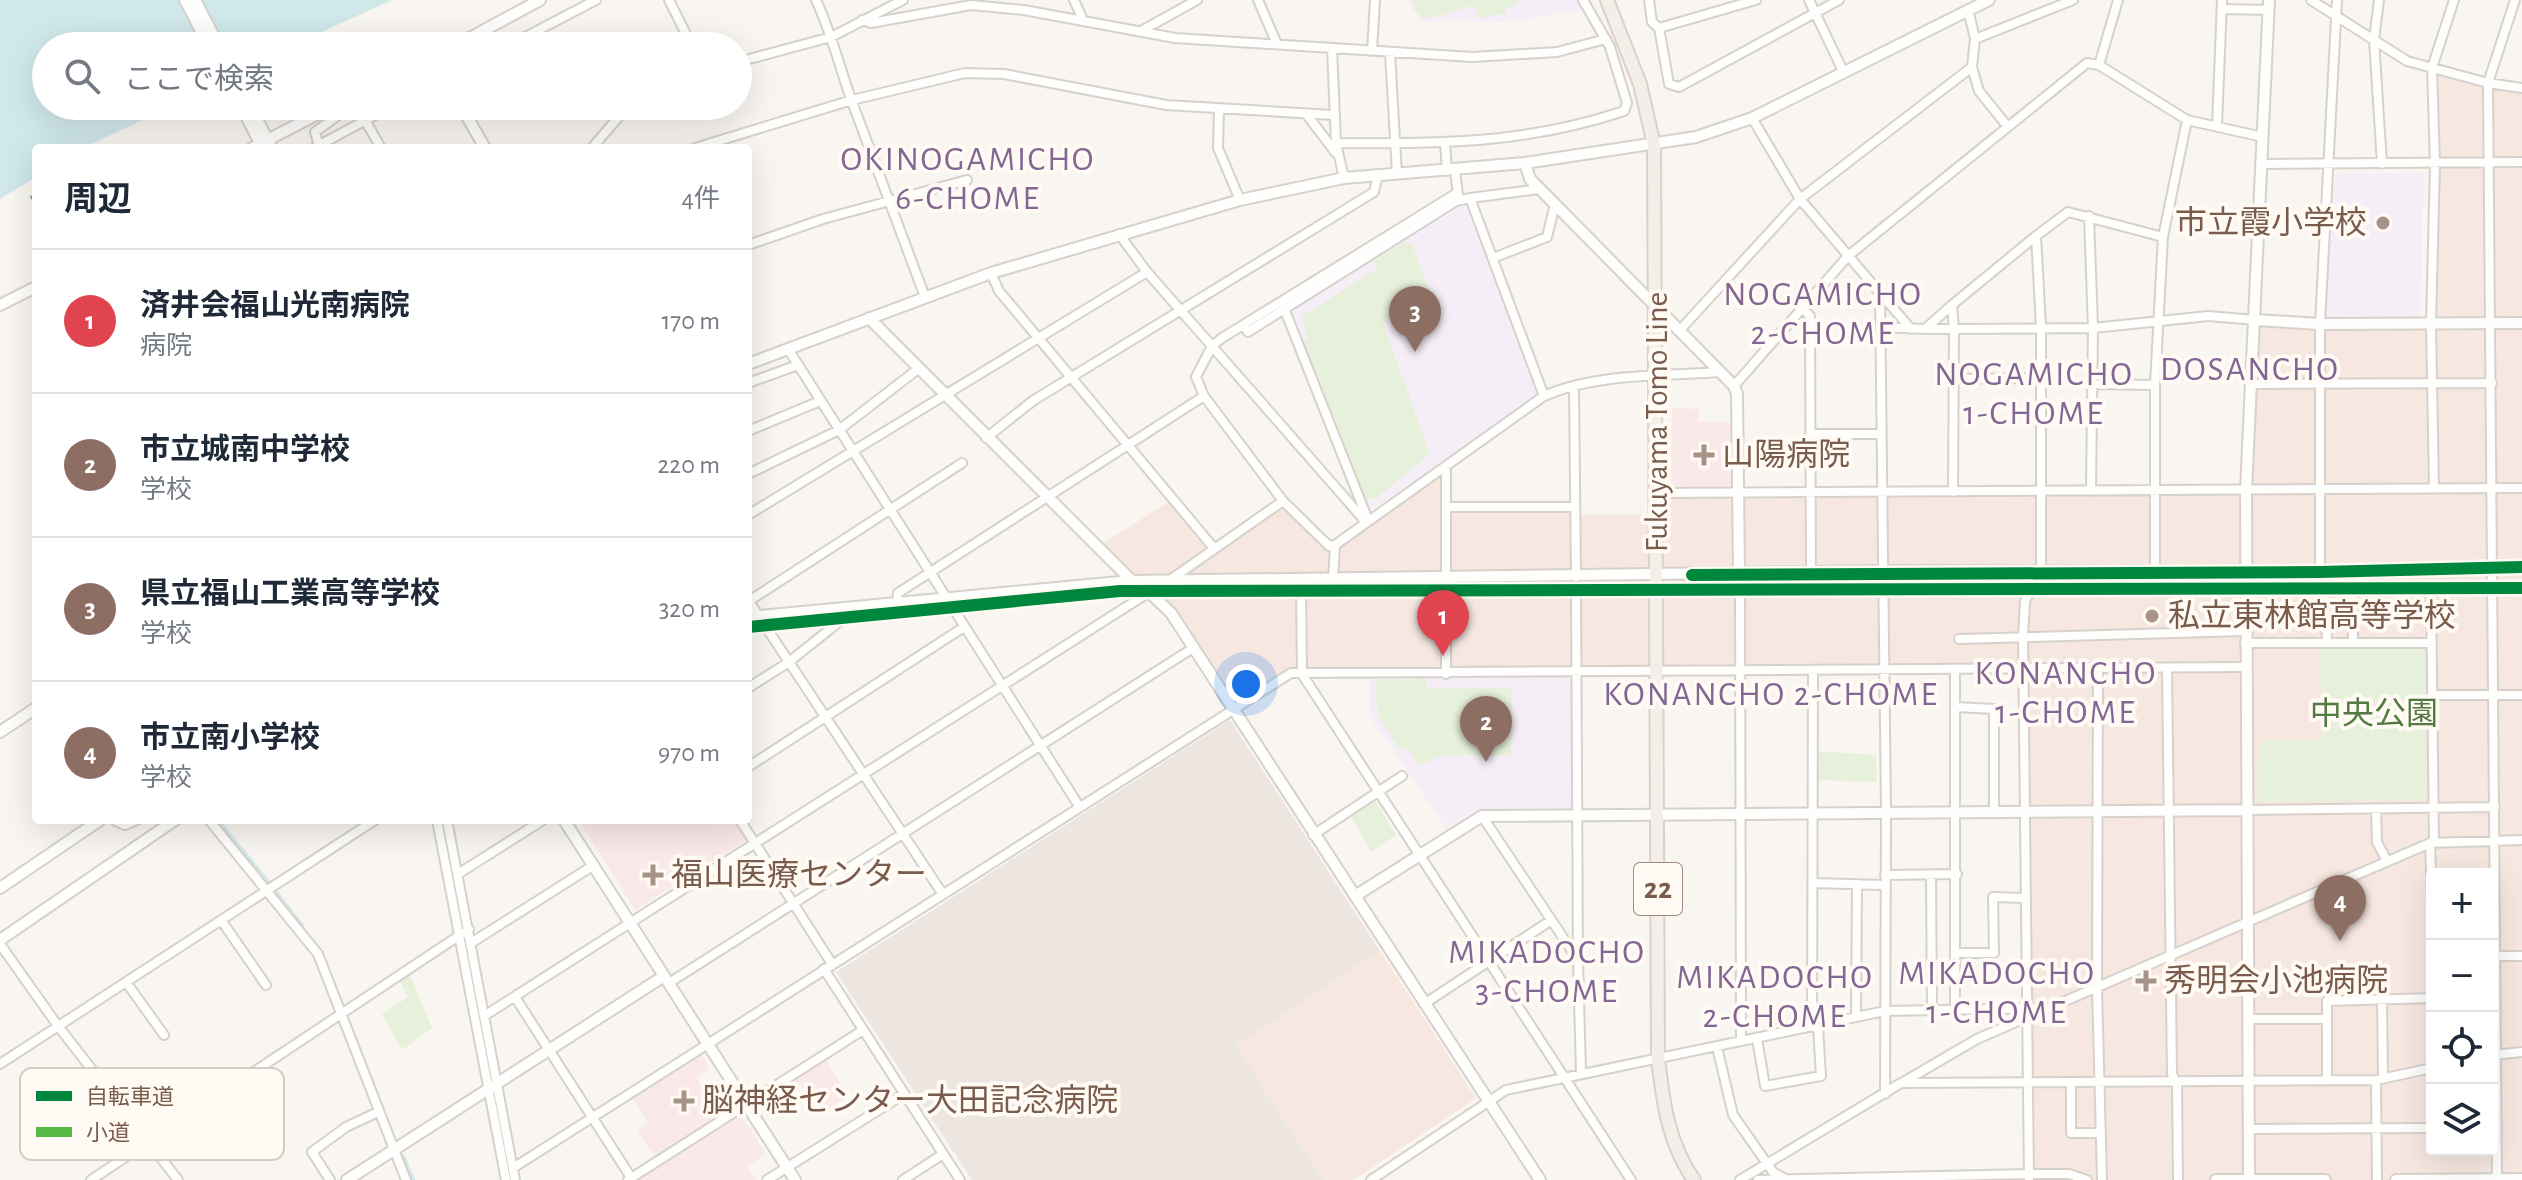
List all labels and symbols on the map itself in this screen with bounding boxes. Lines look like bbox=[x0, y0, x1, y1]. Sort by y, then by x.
district label: OKINOGAMICHO 6-CHOME bbox=[841, 143, 1095, 216]
place label: 市立霞小学校 bbox=[2175, 205, 2367, 239]
marker: 市立霞小学校 bbox=[2374, 214, 2392, 232]
district label: NOGAMICHO 2-CHOME bbox=[1723, 278, 1923, 351]
pin: 3 bbox=[1389, 286, 1441, 352]
street label: Fukuyama Tomo Line bbox=[1641, 292, 1673, 552]
district label: DOSANCHO bbox=[2160, 353, 2340, 387]
district label: NOGAMICHO 1-CHOME bbox=[1934, 358, 2134, 431]
place label: 山陽病院 bbox=[1722, 437, 1850, 471]
marker: 山陽病院 bbox=[1693, 444, 1715, 466]
pin: 1 bbox=[1417, 590, 1469, 656]
place label: 私立東林館高等学校 bbox=[2168, 598, 2456, 632]
marker: 私立東林館高等学校 bbox=[2143, 607, 2161, 625]
district label: KONANCHO 1-CHOME bbox=[1975, 657, 2157, 730]
your location bbox=[1226, 664, 1266, 704]
district label: KONANCHO 2-CHOME bbox=[1603, 678, 1939, 712]
pin: 2 bbox=[1460, 696, 1512, 762]
park label: 中央公園 bbox=[2310, 697, 2438, 730]
place label: 福山医療センター bbox=[671, 858, 927, 891]
road number: 22 bbox=[1634, 863, 1682, 915]
marker: 福山医療センター bbox=[642, 864, 664, 886]
pin: 4 bbox=[2314, 875, 2366, 941]
district label: MIKADOCHO 3-CHOME bbox=[1448, 936, 1646, 1009]
district label: MIKADOCHO 1-CHOME bbox=[1898, 957, 2096, 1030]
district label: MIKADOCHO 2-CHOME bbox=[1676, 961, 1874, 1034]
place label: 秀明会小池病院 bbox=[2164, 963, 2388, 997]
marker: 秀明会小池病院 bbox=[2135, 970, 2157, 992]
legend bbox=[20, 1068, 284, 1160]
place label: 脳神経センター大田記念病院 bbox=[702, 1083, 1118, 1117]
text: 自転車道 bbox=[86, 1085, 174, 1108]
marker: 脳神経センター大田記念病院 bbox=[673, 1090, 695, 1112]
text: 小道 bbox=[86, 1121, 130, 1144]

